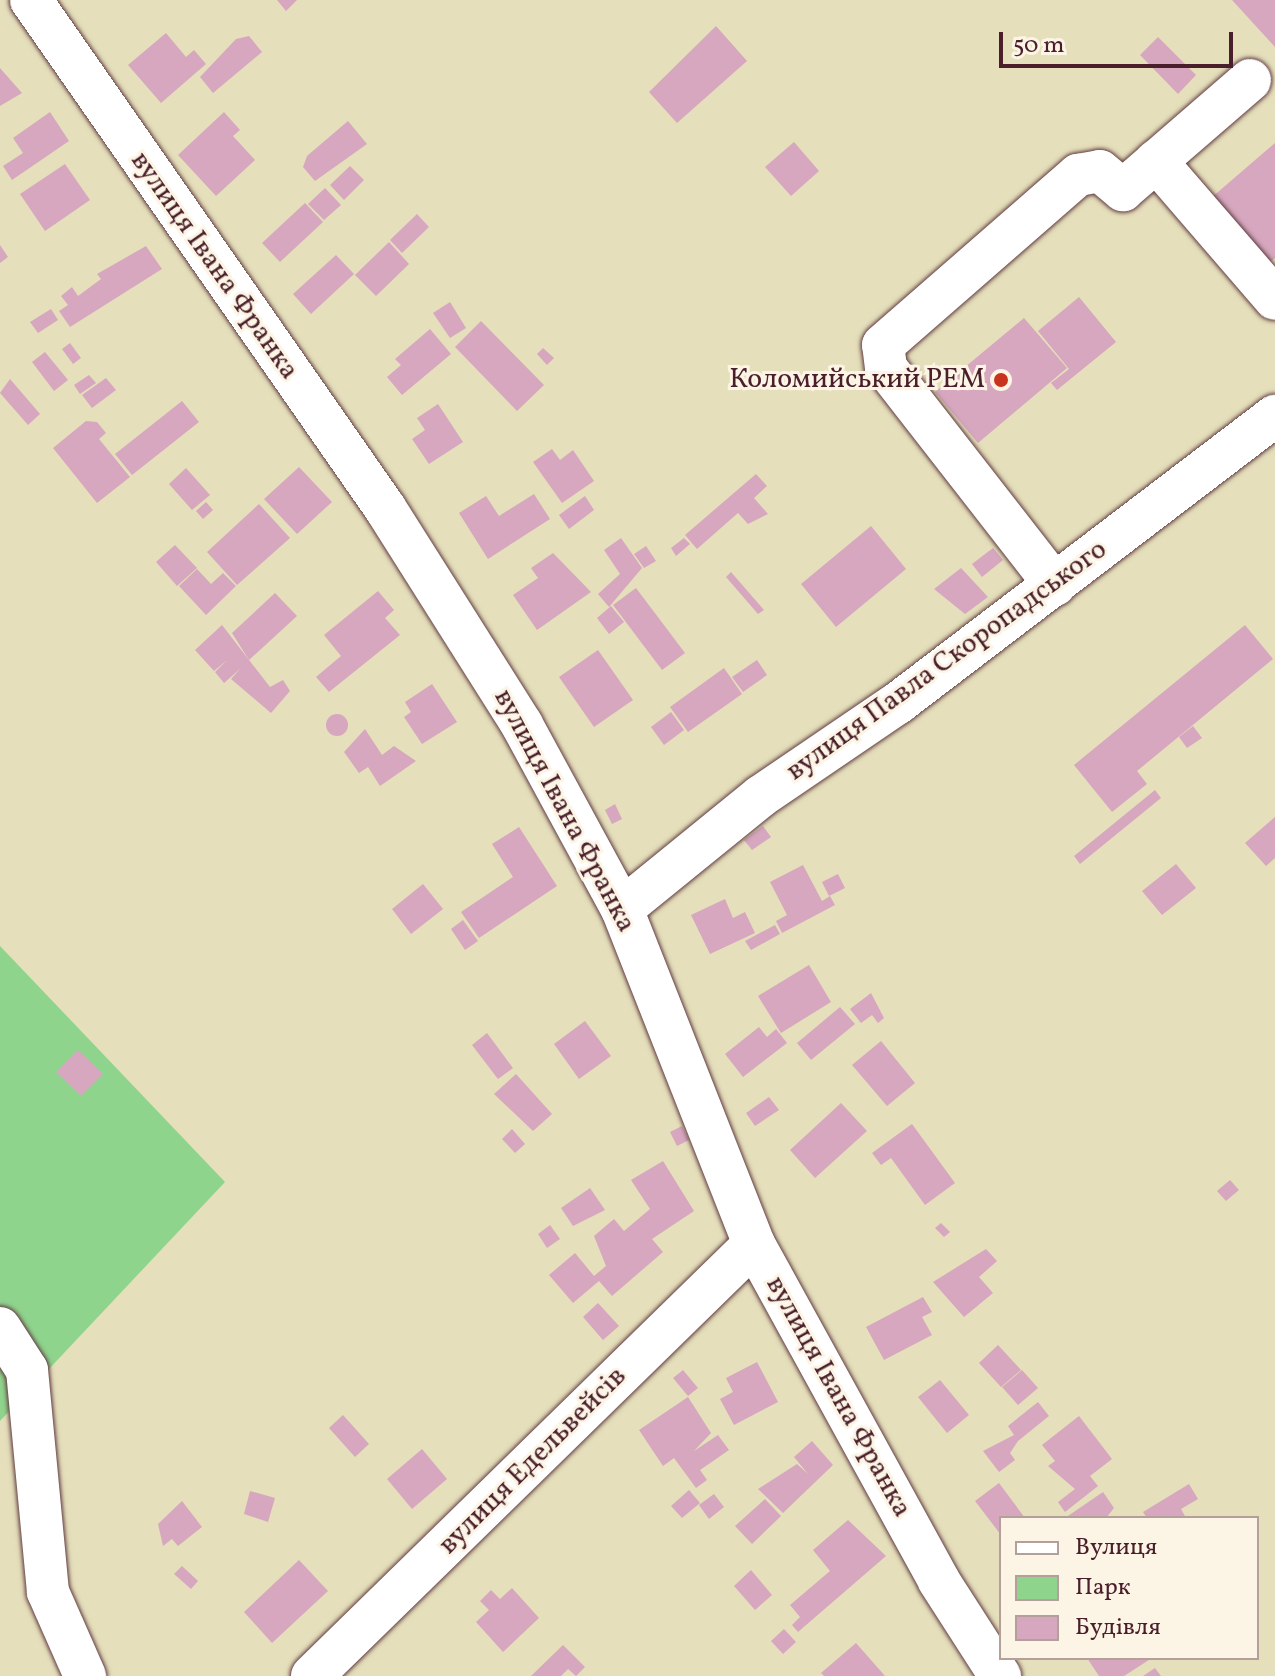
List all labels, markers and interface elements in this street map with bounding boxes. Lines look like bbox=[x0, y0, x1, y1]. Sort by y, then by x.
scale bar bbox=[1003, 16, 1237, 66]
text: 50 m bbox=[1013, 29, 1065, 63]
street label: вулиця Івана Франка bbox=[123, 146, 305, 386]
place label: Коломийський РЕМ bbox=[729, 363, 985, 397]
marker: Коломийський РЕМ bbox=[992, 371, 1010, 389]
street label: вулиця Павла Скоропадського bbox=[780, 533, 1114, 789]
street label: вулиця Івана Франка bbox=[486, 684, 642, 938]
street label: вулиця Івана Франка bbox=[758, 1271, 918, 1523]
street label: вулиця Едельвейсів bbox=[432, 1360, 634, 1562]
legend bbox=[999, 1516, 1259, 1660]
text: Вулиця bbox=[1075, 1531, 1157, 1565]
text: Парк bbox=[1075, 1571, 1131, 1605]
text: Будівля bbox=[1075, 1611, 1161, 1645]

